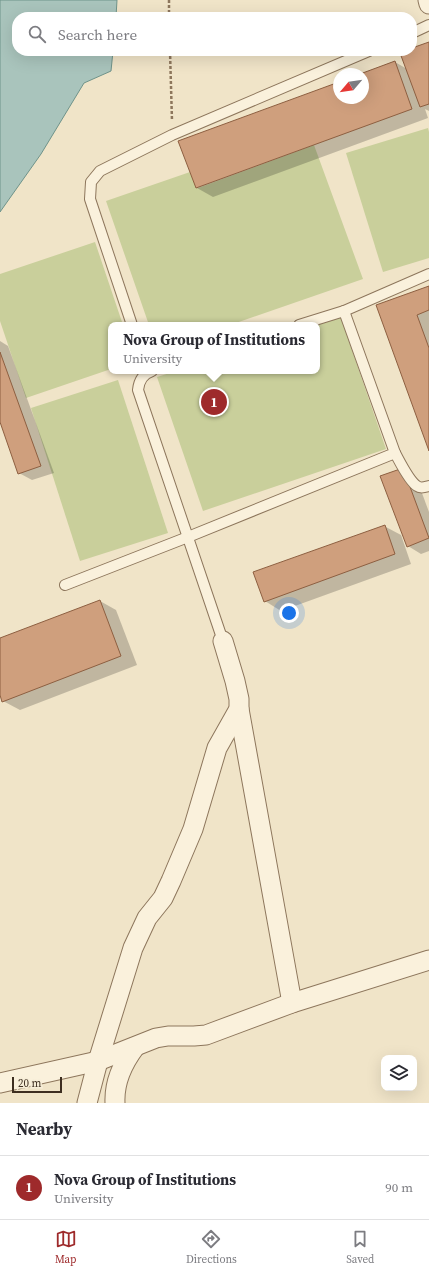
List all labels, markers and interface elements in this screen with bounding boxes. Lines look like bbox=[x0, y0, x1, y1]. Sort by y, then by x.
search box bbox=[12, 12, 417, 56]
icon: search bbox=[26, 23, 48, 45]
text: Search here bbox=[58, 24, 137, 45]
north arrow bbox=[333, 68, 369, 104]
popup bbox=[108, 322, 320, 374]
text: Nova Group of Institutions bbox=[123, 329, 305, 350]
text: University bbox=[123, 350, 182, 367]
pin: 1 bbox=[201, 387, 227, 417]
your location bbox=[279, 603, 299, 623]
map controls bbox=[381, 1055, 417, 1091]
button: layers bbox=[381, 1055, 417, 1091]
scale bar bbox=[12, 1075, 62, 1094]
text: 20 m bbox=[18, 1076, 41, 1091]
text: Nearby bbox=[16, 1117, 72, 1141]
text: Nova Group of Institutions bbox=[54, 1169, 236, 1190]
text: 1 bbox=[25, 1179, 33, 1196]
text: 90 m bbox=[385, 1179, 413, 1196]
text: University bbox=[54, 1190, 113, 1207]
tab: Map bbox=[55, 1228, 77, 1267]
tab: Directions bbox=[186, 1228, 237, 1267]
tab: Saved bbox=[346, 1228, 374, 1267]

